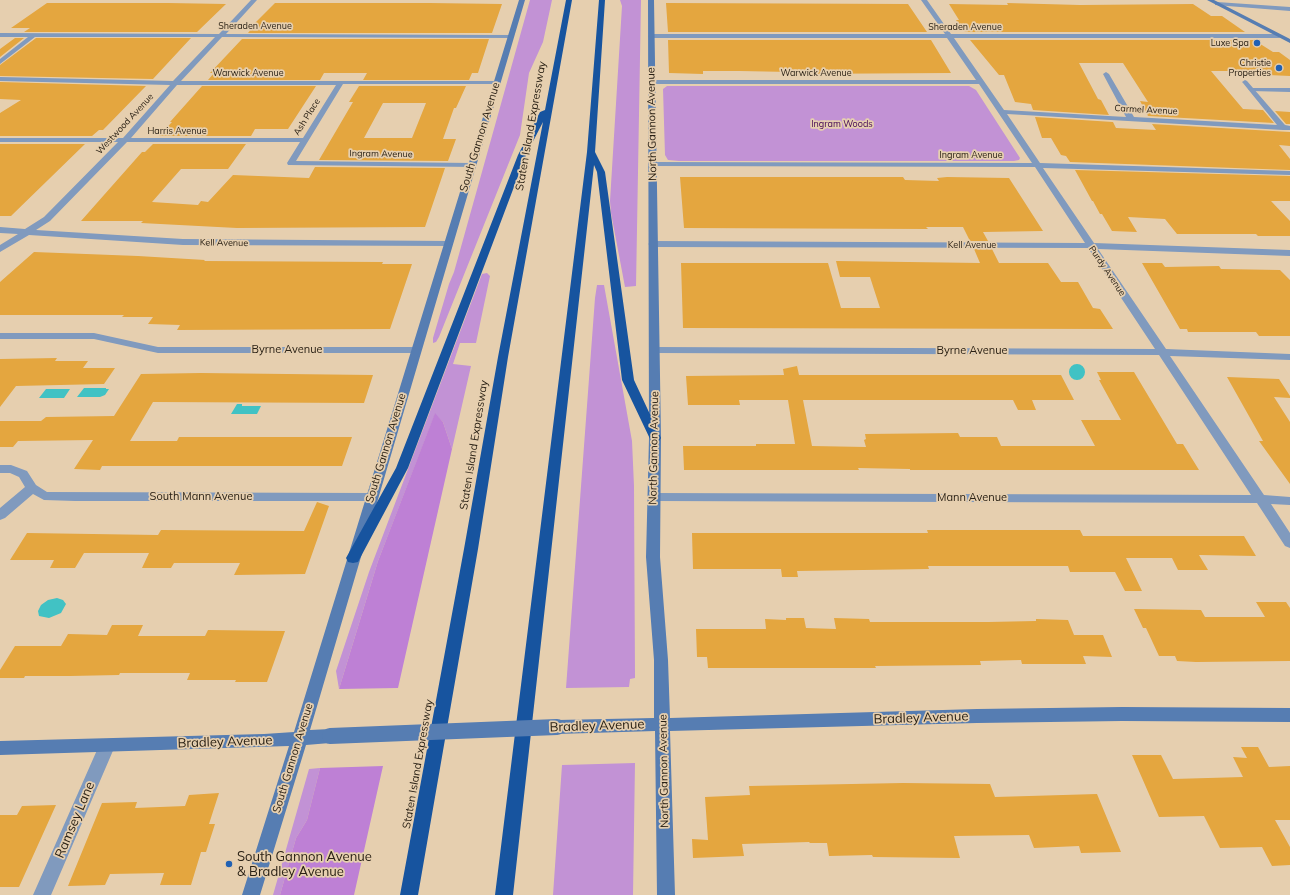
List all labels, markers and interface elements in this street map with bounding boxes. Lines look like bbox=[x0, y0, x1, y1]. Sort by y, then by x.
street label: Sheraden Avenue bbox=[218, 21, 292, 31]
street label: Sheraden Avenue bbox=[928, 22, 1002, 32]
place label: Luxe Spa bbox=[1211, 38, 1249, 48]
marker: Luxe Spa bbox=[1252, 38, 1262, 48]
place label: Christie Properties bbox=[1228, 58, 1271, 79]
street label: Staten Island Expressway bbox=[513, 60, 549, 192]
marker: Christie Properties bbox=[1274, 63, 1284, 73]
street label: North Gannon Avenue bbox=[644, 67, 660, 181]
street label: Warwick Avenue bbox=[212, 68, 284, 78]
street label: Warwick Avenue bbox=[780, 68, 852, 78]
street label: South Gannon Avenue bbox=[457, 81, 503, 193]
street label: Westwood Avenue bbox=[94, 91, 156, 157]
street label: Ash Place bbox=[291, 97, 323, 137]
street label: Carmel Avenue bbox=[1114, 103, 1178, 117]
park label: Ingram Woods bbox=[811, 119, 873, 129]
street label: Harris Avenue bbox=[147, 126, 207, 136]
street label: Ingram Avenue bbox=[349, 148, 413, 160]
street label: Ingram Avenue bbox=[939, 150, 1003, 160]
street label: Kell Avenue bbox=[200, 237, 248, 249]
street label: Kell Avenue bbox=[948, 240, 996, 250]
street label: Purdy Avenue bbox=[1086, 244, 1128, 298]
street label: Byrne Avenue bbox=[252, 343, 322, 357]
street label: Byrne Avenue bbox=[937, 344, 1007, 358]
street label: Staten Island Expressway bbox=[457, 379, 491, 511]
street label: North Gannon Avenue bbox=[646, 391, 662, 505]
street label: South Gannon Avenue bbox=[363, 392, 409, 504]
street label: South Mann Avenue bbox=[150, 490, 252, 504]
street label: Mann Avenue bbox=[937, 491, 1007, 505]
street label: Staten Island Expressway bbox=[400, 698, 436, 830]
street label: South Gannon Avenue bbox=[270, 702, 316, 814]
street label: Bradley Avenue bbox=[873, 709, 969, 727]
street label: North Gannon Avenue bbox=[656, 714, 672, 828]
street label: Bradley Avenue bbox=[549, 717, 645, 735]
street label: Bradley Avenue bbox=[177, 733, 273, 751]
street label: Ramsey Lane bbox=[52, 779, 98, 861]
place label: South Gannon Avenue & Bradley Avenue bbox=[237, 849, 372, 880]
marker: South Gannon Avenue & Bradley Avenue bbox=[224, 859, 234, 869]

